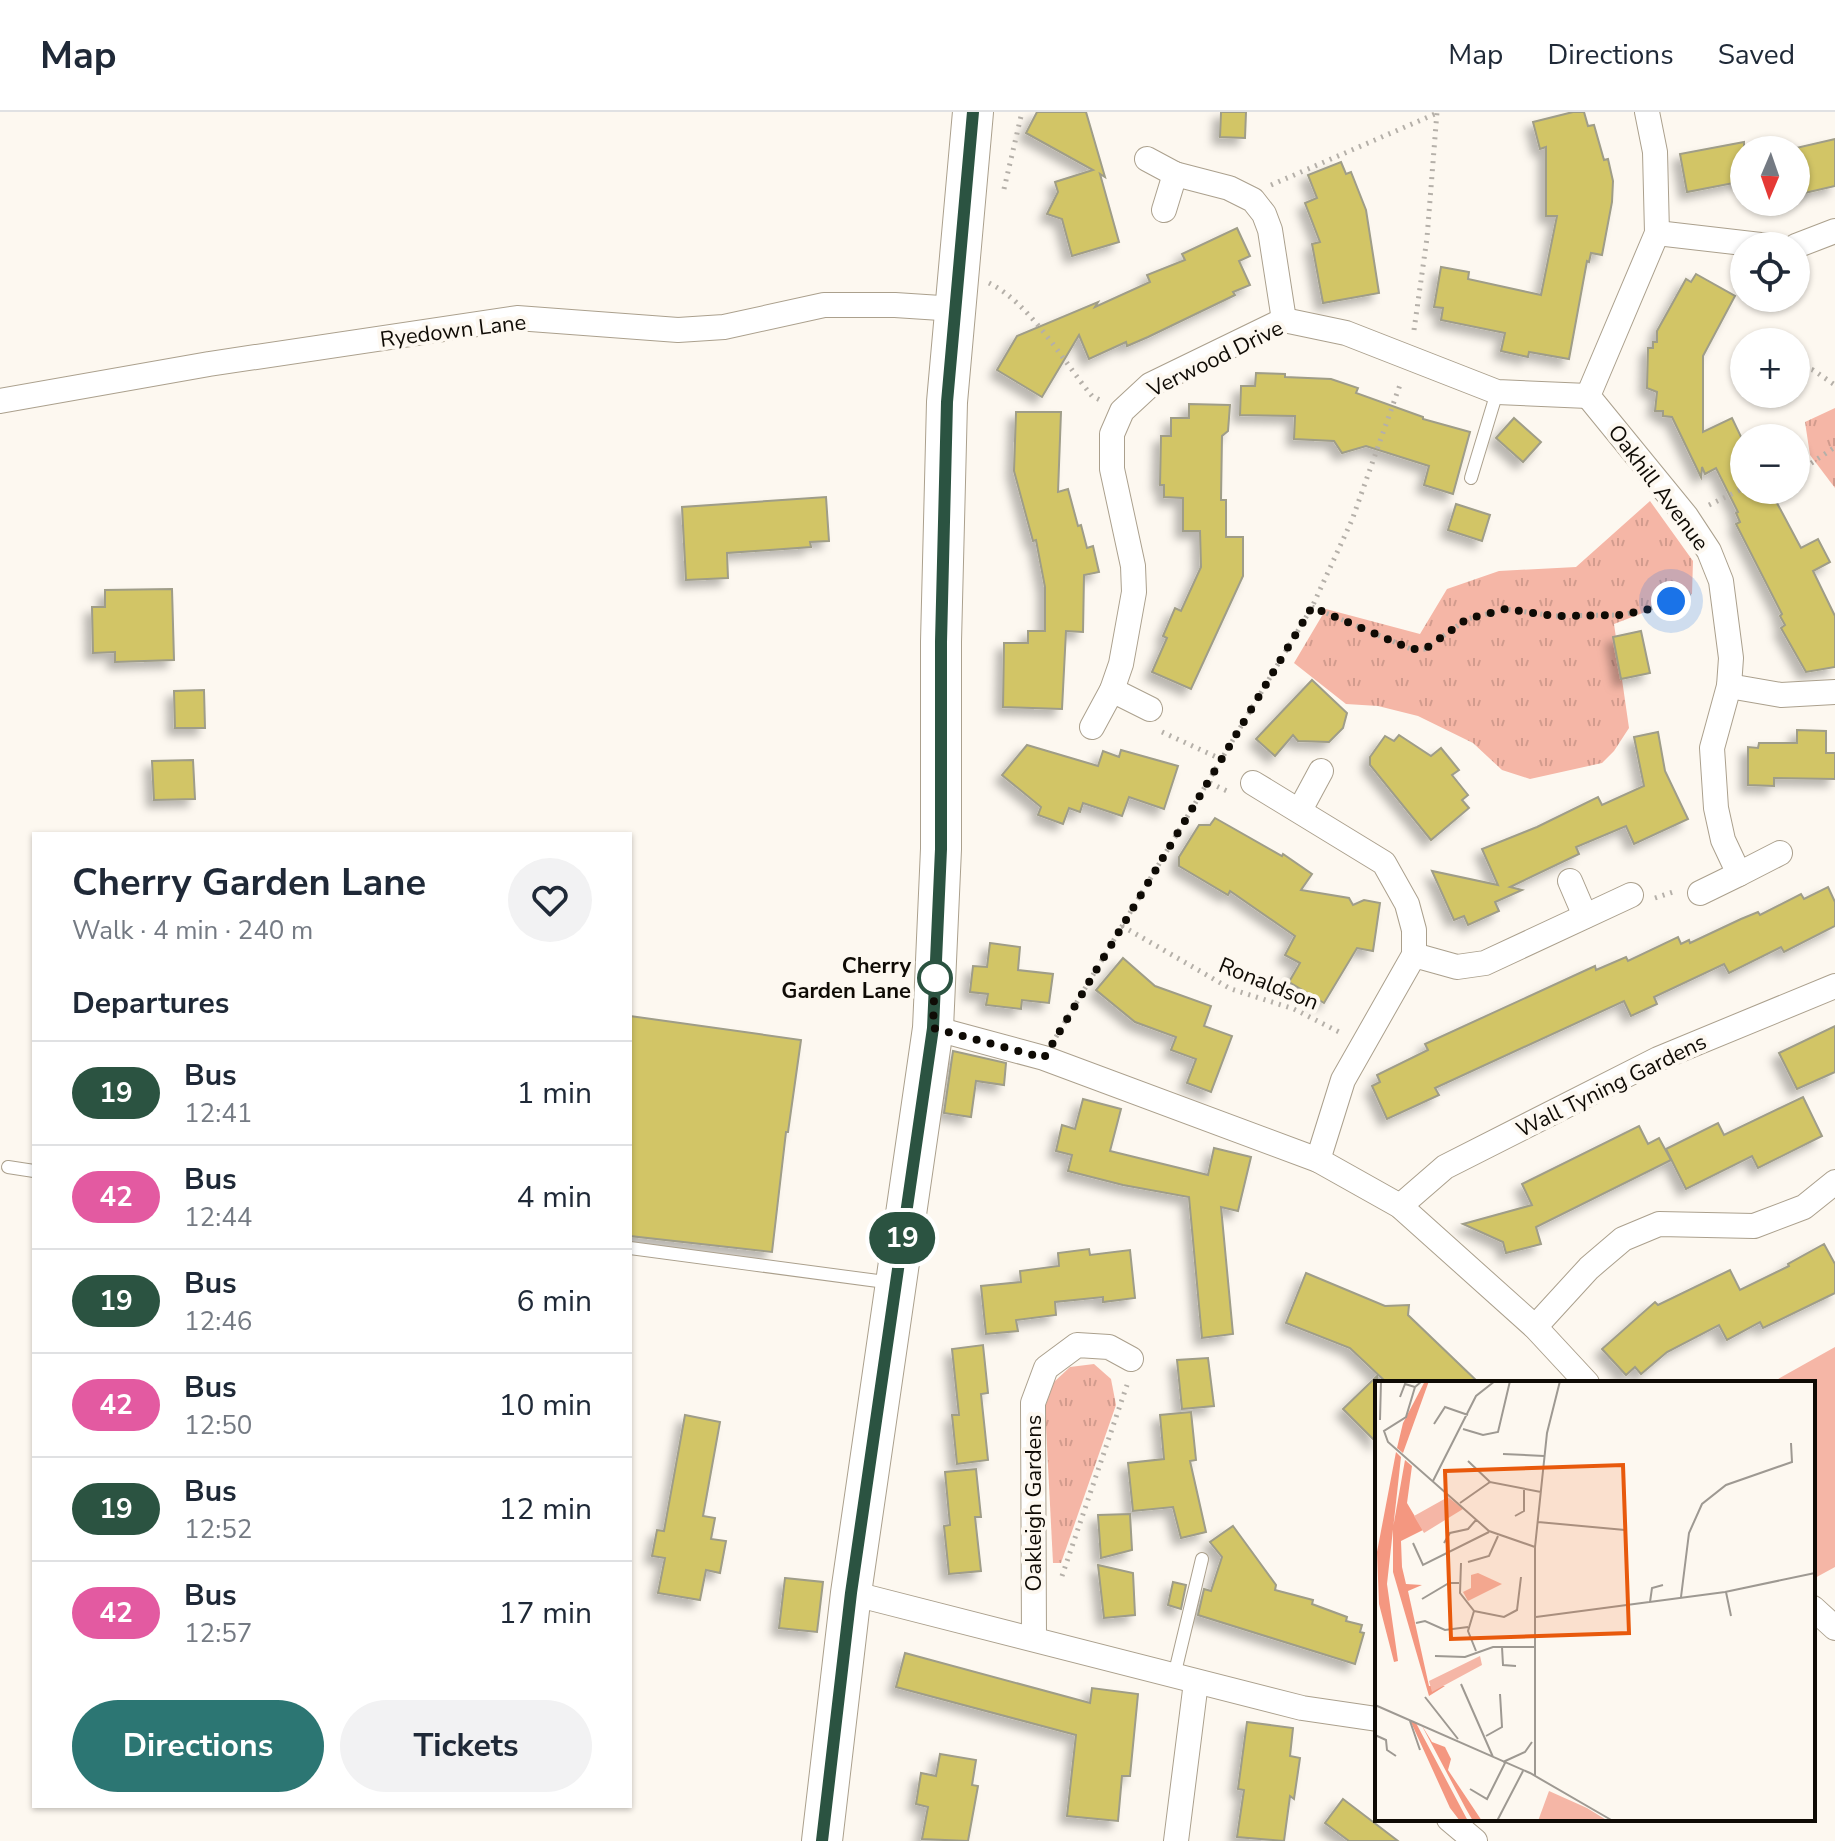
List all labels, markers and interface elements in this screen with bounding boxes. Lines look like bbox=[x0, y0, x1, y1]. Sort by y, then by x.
text: Map bbox=[40, 30, 117, 81]
text: Map bbox=[1448, 36, 1503, 74]
text: Directions bbox=[1547, 36, 1674, 74]
text: Saved bbox=[1718, 36, 1795, 74]
north arrow bbox=[1730, 136, 1810, 216]
map controls bbox=[1730, 136, 1810, 504]
button: locate bbox=[1730, 232, 1810, 312]
street label: Ryedown Lane bbox=[378, 307, 528, 355]
street label: Verwood Drive bbox=[1142, 313, 1288, 405]
button: + bbox=[1730, 328, 1810, 408]
street label: Oakhill Avenue bbox=[1601, 418, 1716, 557]
button: − bbox=[1730, 424, 1810, 504]
your location bbox=[1651, 581, 1691, 621]
text: Cherry Garden Lane bbox=[72, 857, 426, 908]
button: heart bbox=[508, 858, 592, 942]
text: Walk · 4 min · 240 m bbox=[72, 913, 313, 948]
street label: Ronaldson bbox=[1214, 950, 1323, 1018]
place label: Cherry Garden Lane bbox=[781, 951, 911, 1006]
marker: Cherry Garden Lane bbox=[918, 961, 952, 995]
text: Departures bbox=[72, 983, 229, 1024]
street label: Wall Tyning Gardens bbox=[1511, 1027, 1712, 1145]
text: Bus bbox=[184, 1055, 237, 1096]
text: 1 min bbox=[517, 1073, 592, 1114]
text: 19 bbox=[99, 1074, 133, 1112]
text: 12:41 bbox=[184, 1096, 252, 1131]
text: Bus bbox=[184, 1159, 237, 1200]
text: 4 min bbox=[517, 1177, 592, 1218]
text: 42 bbox=[99, 1178, 133, 1216]
text: 12:44 bbox=[184, 1200, 252, 1235]
line badge: 19 bbox=[866, 1212, 938, 1264]
text: 19 bbox=[885, 1219, 919, 1257]
text: Bus bbox=[184, 1263, 237, 1304]
text: 6 min bbox=[517, 1281, 592, 1322]
text: 19 bbox=[99, 1282, 133, 1320]
text: 12:46 bbox=[184, 1304, 252, 1339]
text: Bus bbox=[184, 1367, 237, 1408]
inset map bbox=[1375, 1381, 1815, 1821]
text: 10 min bbox=[499, 1385, 592, 1426]
text: 42 bbox=[99, 1386, 133, 1424]
text: 12:50 bbox=[184, 1408, 252, 1443]
street label: Oakleigh Gardens bbox=[1019, 1415, 1049, 1591]
text: Bus bbox=[184, 1471, 237, 1512]
text: 12 min bbox=[499, 1489, 592, 1530]
text: 19 bbox=[99, 1490, 133, 1528]
text: 12:52 bbox=[184, 1512, 252, 1547]
text: Bus bbox=[184, 1575, 237, 1616]
text: 17 min bbox=[499, 1593, 592, 1634]
text: 42 bbox=[99, 1594, 133, 1632]
text: 12:57 bbox=[184, 1616, 252, 1651]
button: Directions bbox=[72, 1700, 324, 1792]
button: Tickets bbox=[340, 1700, 592, 1792]

